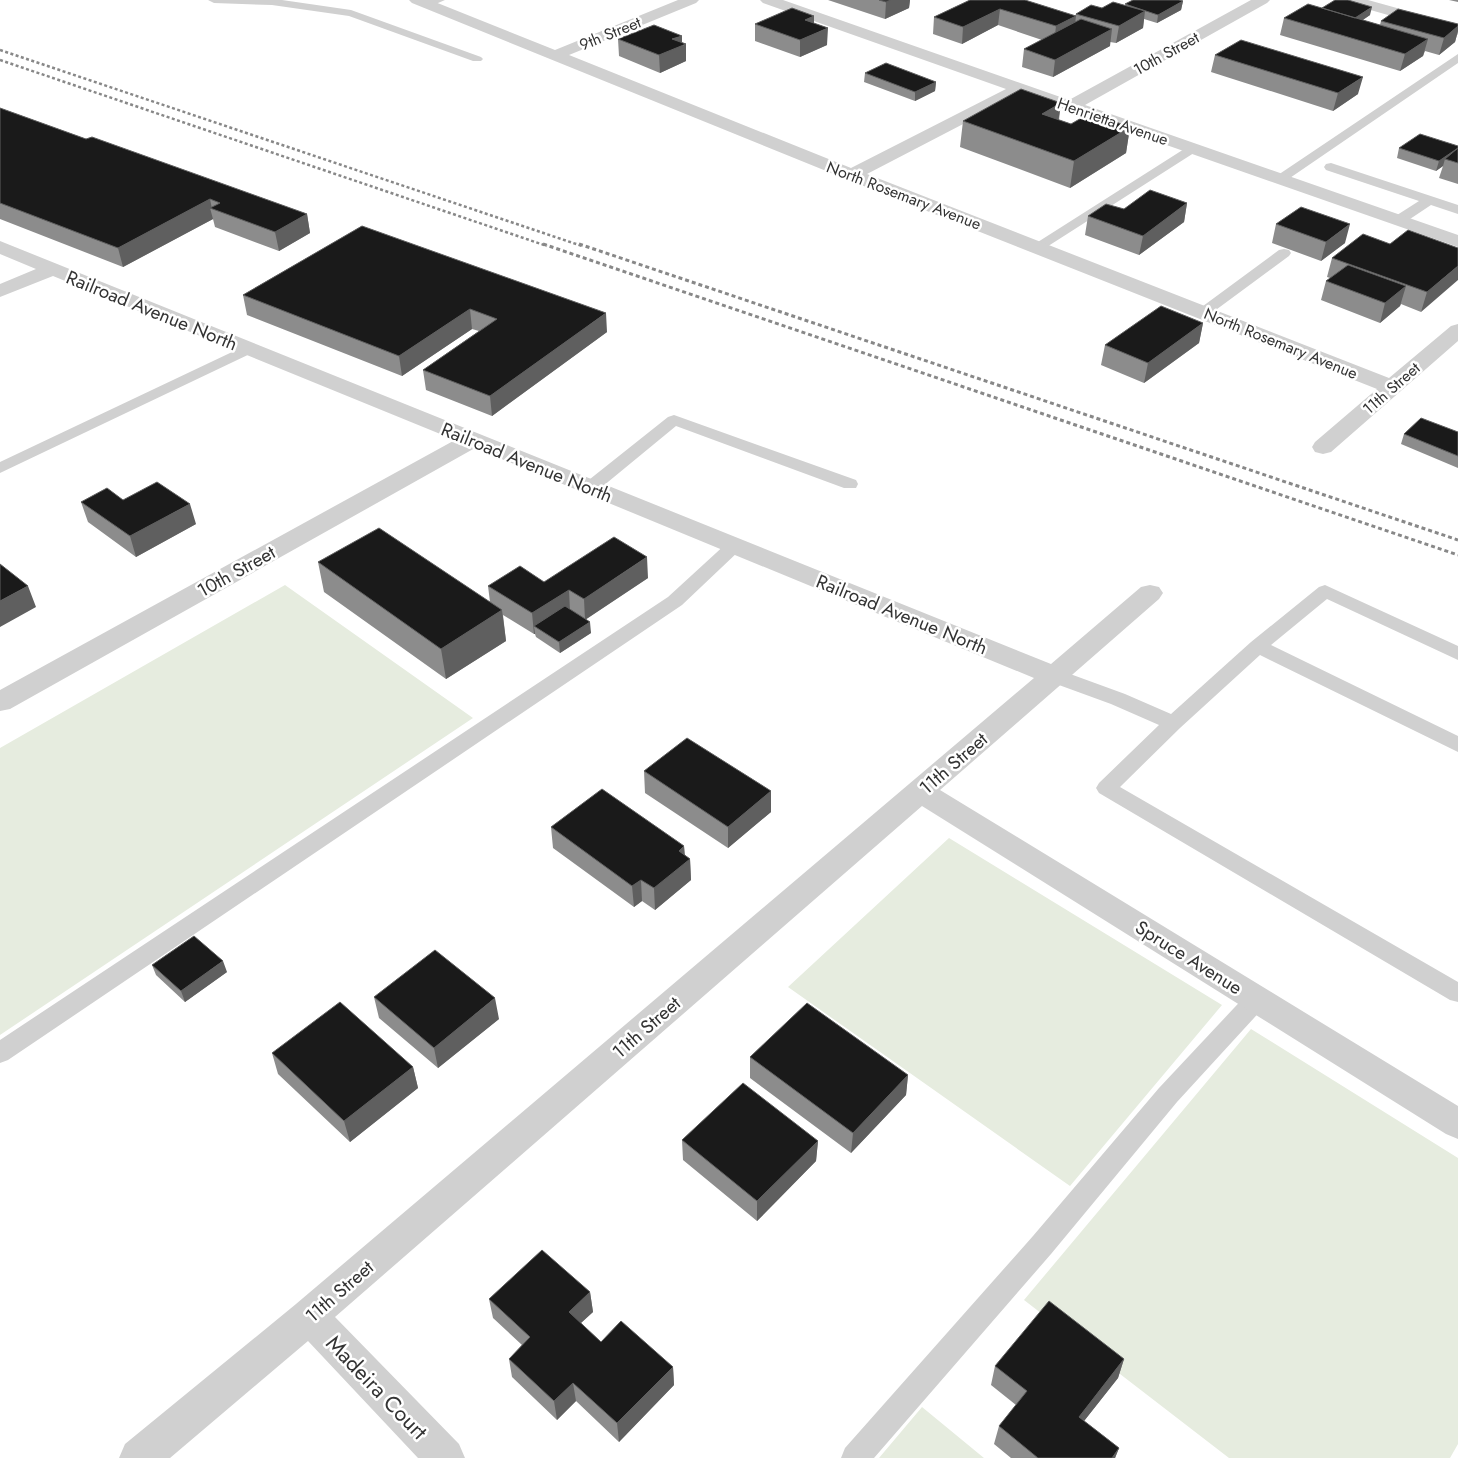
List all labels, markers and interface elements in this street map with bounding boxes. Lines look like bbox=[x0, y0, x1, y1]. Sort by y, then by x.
street label: 9th Street bbox=[576, 11, 645, 56]
street label: 10th Street bbox=[1129, 26, 1203, 81]
street label: Henrietta Avenue bbox=[1054, 92, 1171, 151]
street label: North Rosemary Avenue bbox=[823, 155, 984, 236]
street label: Railroad Avenue North bbox=[62, 264, 241, 357]
street label: North Rosemary Avenue bbox=[1201, 302, 1361, 385]
street label: 11th Street bbox=[1358, 357, 1425, 420]
street label: Railroad Avenue North bbox=[437, 416, 616, 509]
street label: 10th Street bbox=[192, 539, 281, 604]
street label: Railroad Avenue North bbox=[812, 568, 991, 661]
street label: 11th Street bbox=[913, 726, 994, 801]
street label: Spruce Avenue bbox=[1130, 914, 1248, 1001]
street label: 11th Street bbox=[606, 990, 687, 1065]
street label: 11th Street bbox=[299, 1254, 380, 1329]
street label: Madeira Court bbox=[319, 1328, 436, 1447]

